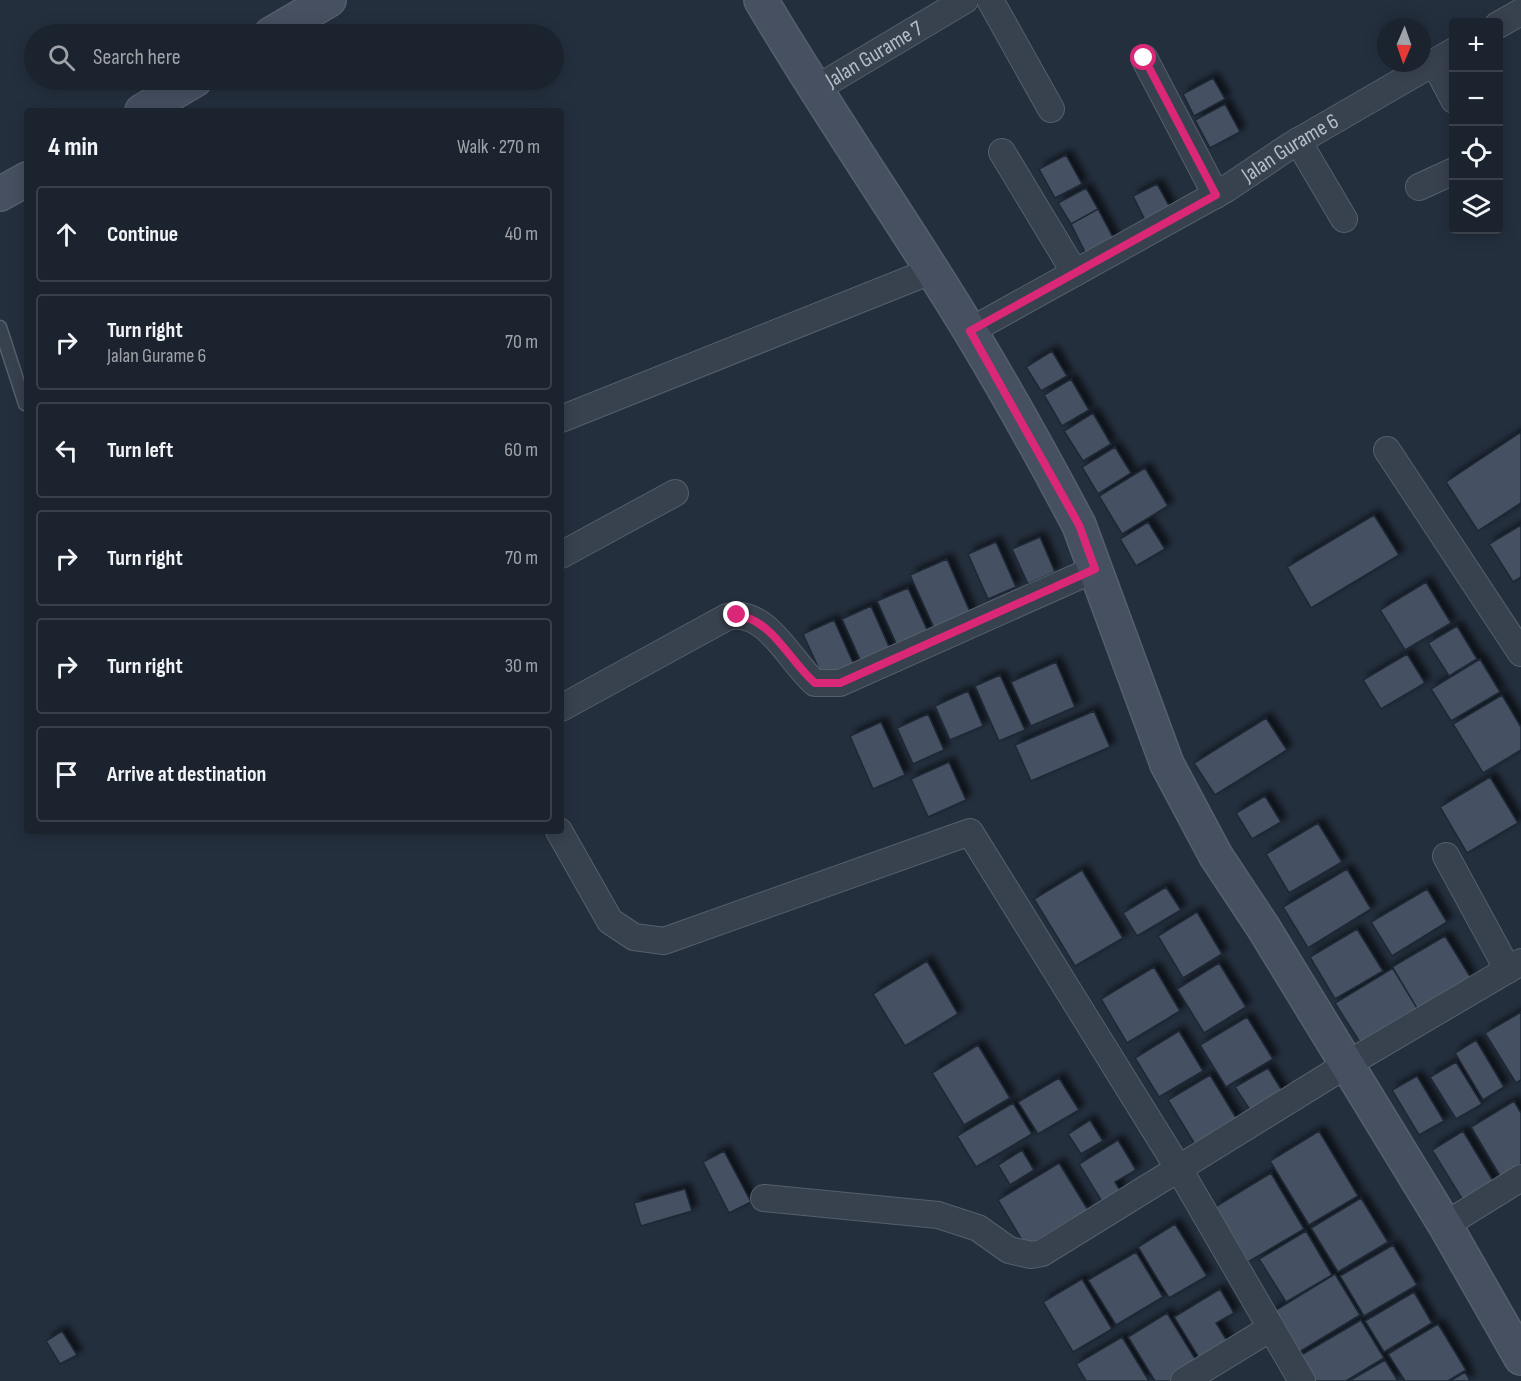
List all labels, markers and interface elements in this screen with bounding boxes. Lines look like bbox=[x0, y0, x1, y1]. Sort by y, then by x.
street label: Jalan Gurame 7 bbox=[820, 15, 928, 94]
north arrow bbox=[1377, 18, 1431, 72]
map controls bbox=[1449, 18, 1503, 234]
button: + bbox=[1449, 18, 1503, 72]
search box bbox=[24, 24, 564, 90]
icon: search bbox=[45, 41, 78, 74]
text: Search here bbox=[93, 44, 180, 71]
route start bbox=[1130, 44, 1156, 70]
button: − bbox=[1449, 72, 1503, 126]
street label: Jalan Gurame 6 bbox=[1236, 107, 1343, 189]
button: locate bbox=[1449, 126, 1503, 180]
text: 4 min bbox=[48, 132, 98, 163]
text: Walk · 270 m bbox=[457, 135, 540, 159]
button: layers bbox=[1449, 180, 1503, 234]
icon: ahead bbox=[50, 218, 83, 251]
text: Continue bbox=[107, 221, 178, 248]
text: 40 m bbox=[505, 222, 538, 246]
text: Turn right bbox=[107, 317, 183, 344]
icon: right bbox=[50, 326, 83, 359]
text: 70 m bbox=[505, 330, 538, 354]
text: Jalan Gurame 6 bbox=[107, 344, 206, 368]
icon: left bbox=[50, 434, 83, 467]
text: Turn left bbox=[107, 437, 173, 464]
text: 60 m bbox=[504, 438, 538, 462]
icon: right bbox=[50, 542, 83, 575]
text: Turn right bbox=[107, 545, 183, 572]
text: 70 m bbox=[505, 546, 538, 570]
route end bbox=[723, 601, 749, 627]
icon: right bbox=[50, 650, 83, 683]
text: Turn right bbox=[107, 653, 183, 680]
text: 30 m bbox=[505, 654, 538, 678]
icon: arrive bbox=[50, 758, 83, 791]
text: Arrive at destination bbox=[107, 761, 266, 788]

